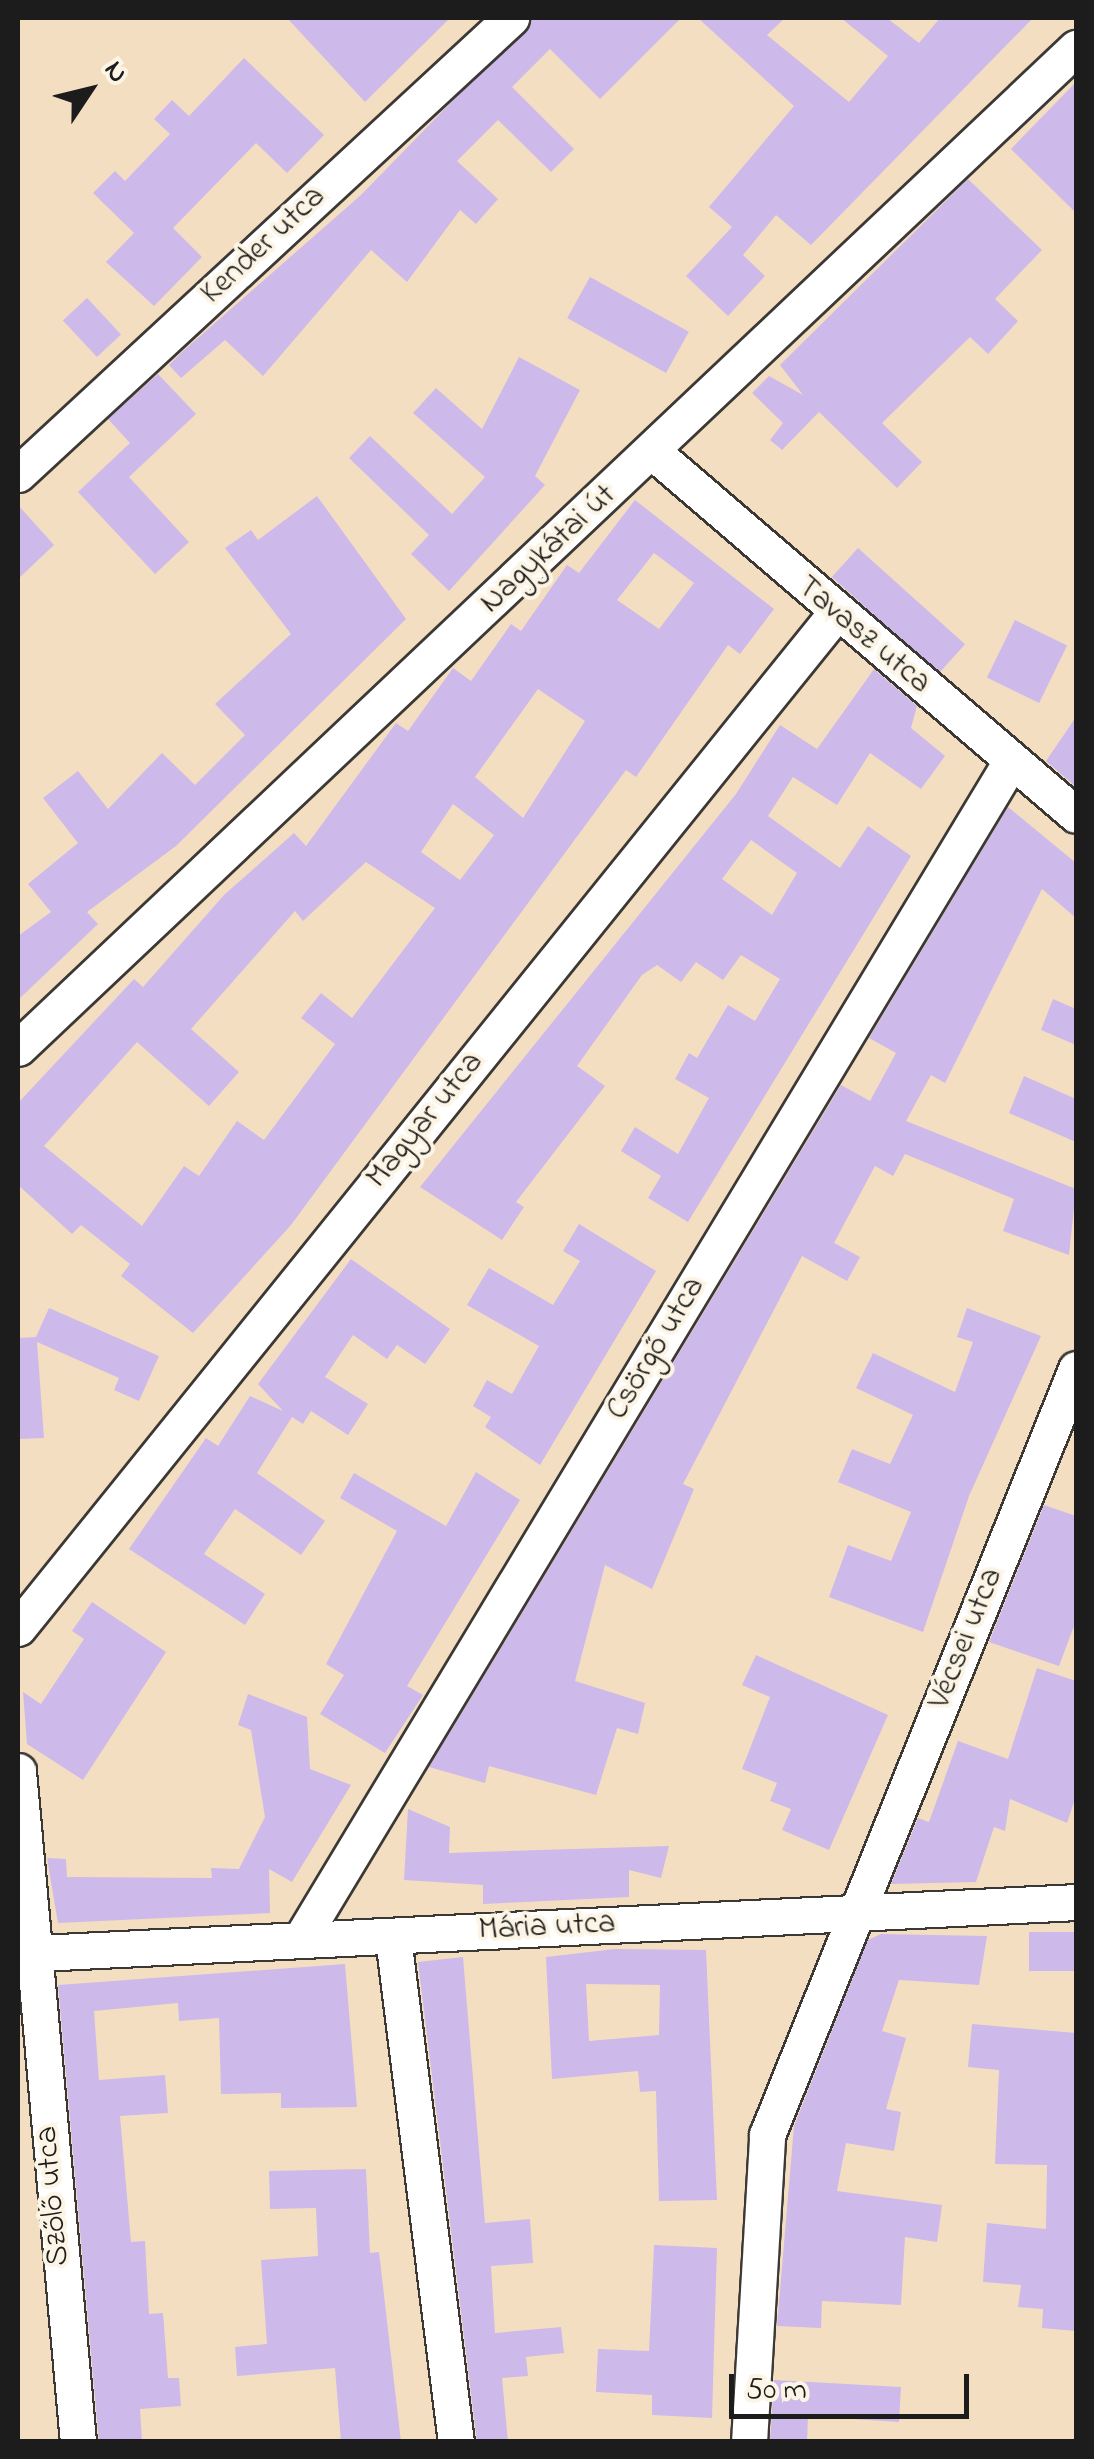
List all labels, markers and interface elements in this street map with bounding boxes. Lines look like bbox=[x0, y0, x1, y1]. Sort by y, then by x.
north arrow bbox=[40, 40, 140, 140]
text: N bbox=[93, 53, 137, 92]
street label: Kender utca bbox=[194, 179, 334, 313]
street label: Nagykátai út bbox=[473, 477, 625, 623]
street label: Tavasz utca bbox=[788, 569, 938, 703]
street label: Magyar utca bbox=[359, 1045, 493, 1197]
street label: Csörgő utca bbox=[599, 1271, 715, 1427]
street label: Vécsei utca bbox=[921, 1563, 1013, 1715]
street label: Mária utca bbox=[478, 1905, 616, 1951]
street label: Szőlő utca bbox=[29, 2125, 79, 2267]
scale bar bbox=[734, 2354, 974, 2416]
text: 50 m bbox=[746, 2369, 807, 2413]

